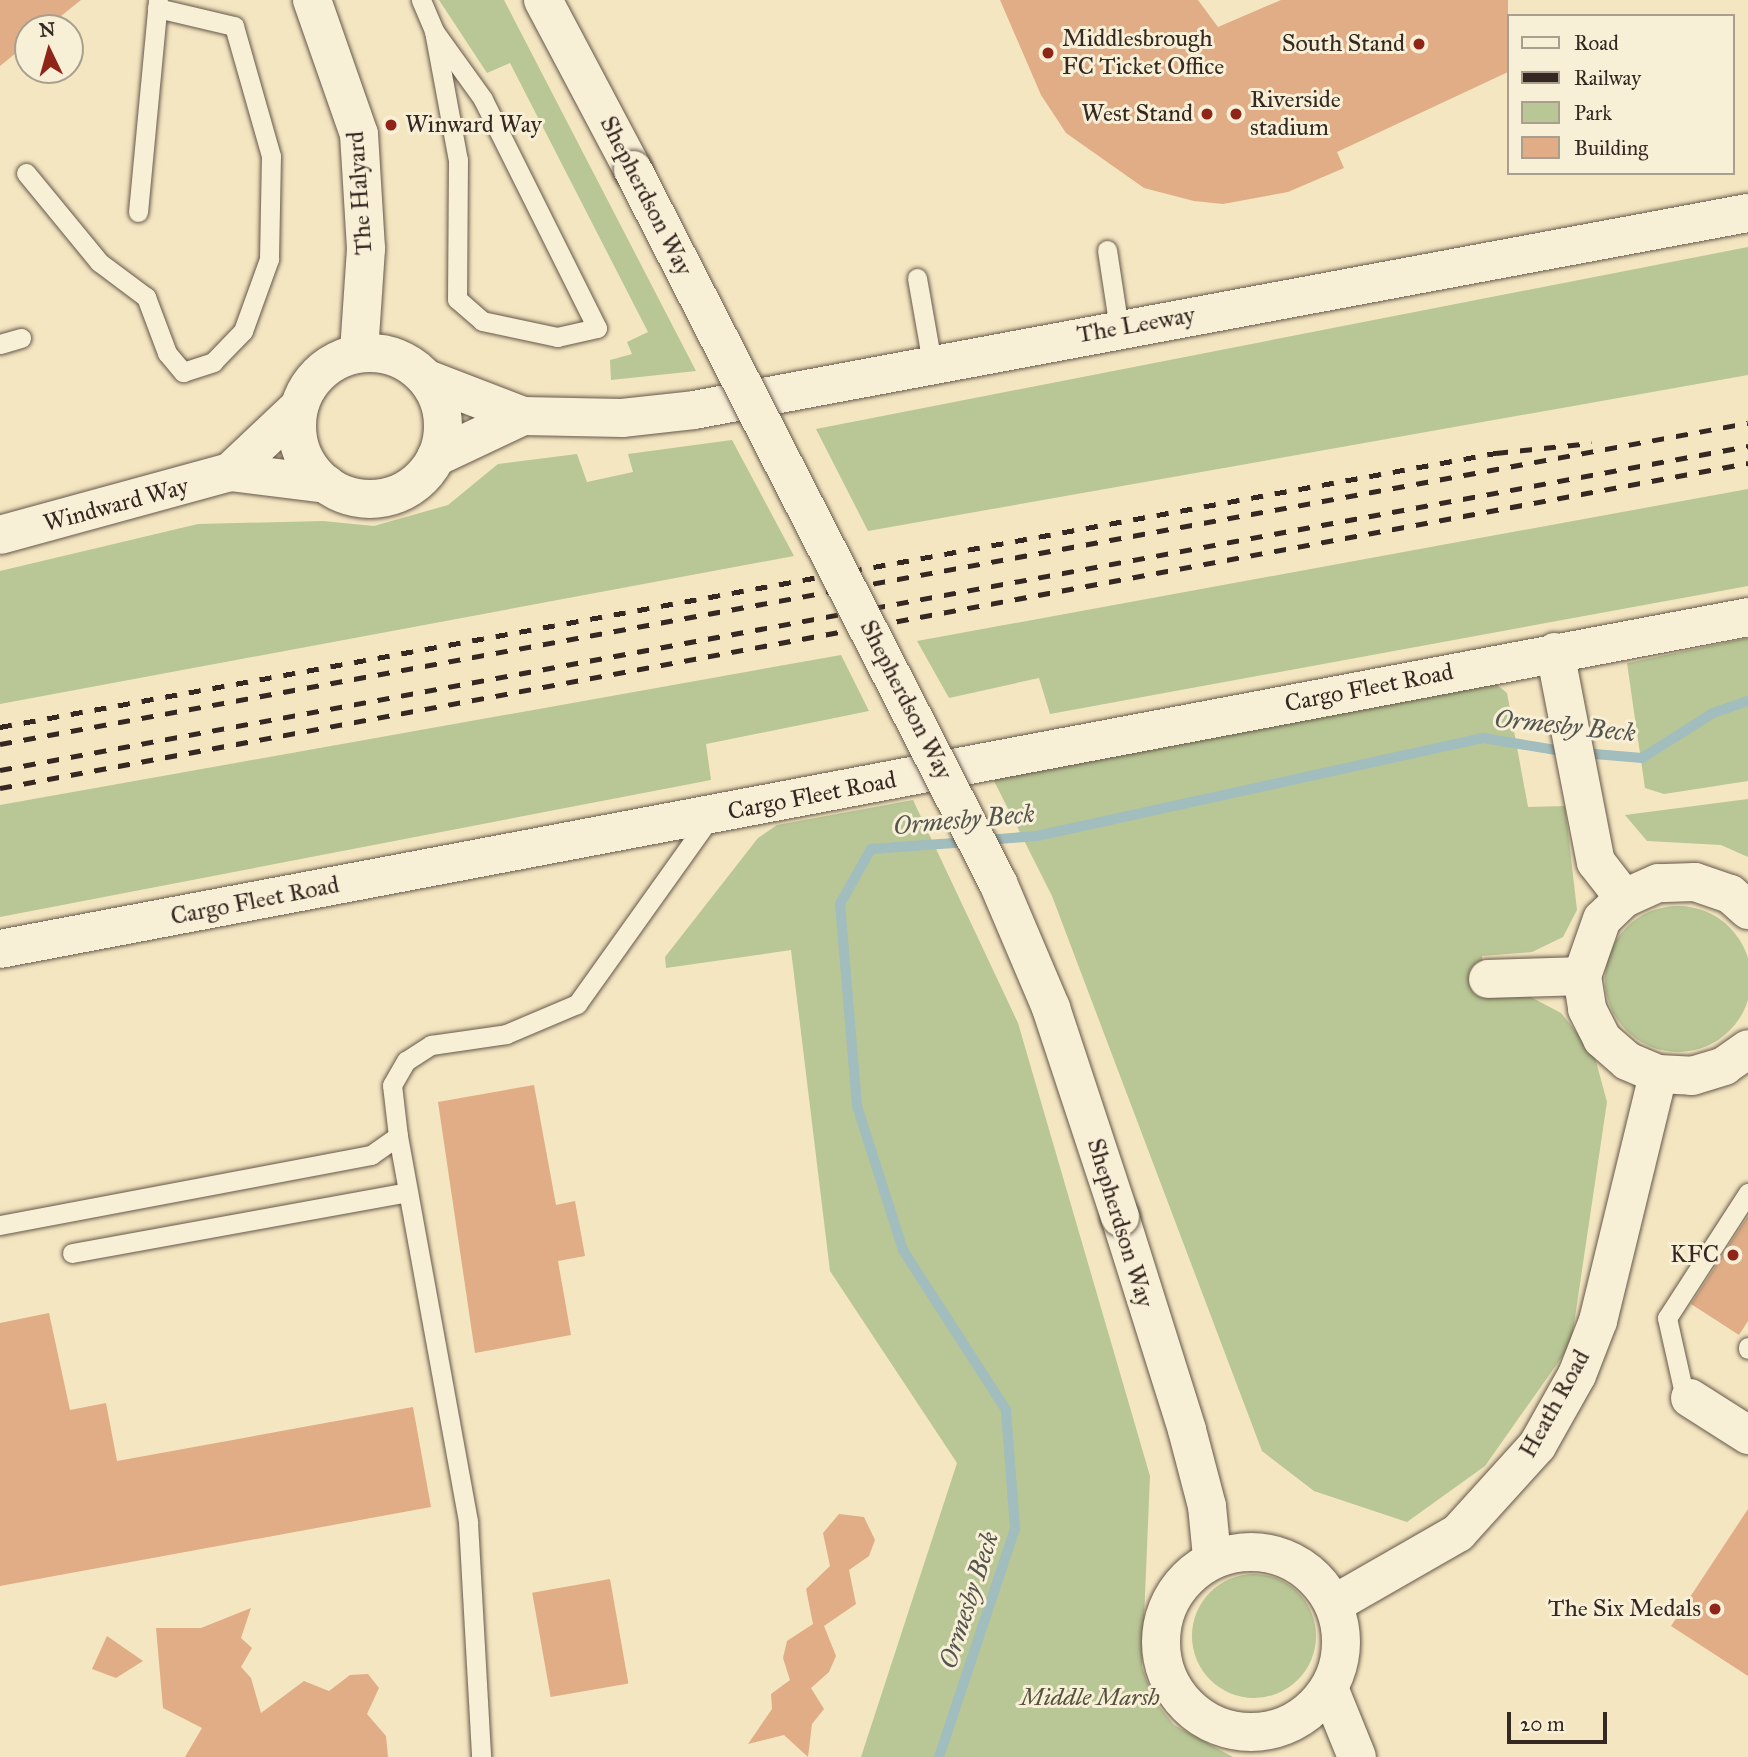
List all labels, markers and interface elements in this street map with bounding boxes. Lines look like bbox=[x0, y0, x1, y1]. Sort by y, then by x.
north arrow bbox=[14, 14, 84, 84]
legend bbox=[1506, 14, 1734, 175]
text: N bbox=[38, 17, 56, 42]
place label: Middlesbrough FC Ticket Office bbox=[1062, 25, 1224, 81]
place label: South Stand bbox=[1282, 30, 1405, 58]
text: Road bbox=[1574, 30, 1619, 56]
marker: South Stand bbox=[1411, 36, 1427, 52]
marker: Middlesbrough FC Ticket Office bbox=[1040, 45, 1056, 61]
text: Railway bbox=[1574, 65, 1641, 91]
place label: Riverside stadium bbox=[1250, 86, 1341, 142]
place label: West Stand bbox=[1081, 100, 1193, 128]
text: Park bbox=[1574, 100, 1612, 126]
marker: West Stand bbox=[1199, 106, 1215, 122]
marker: Riverside stadium bbox=[1228, 106, 1244, 122]
place label: Winward Way bbox=[405, 111, 542, 139]
street label: Shepherdson Way bbox=[593, 111, 699, 281]
marker: Winward Way bbox=[383, 117, 399, 133]
street label: The Halyard bbox=[341, 130, 379, 256]
text: Building bbox=[1574, 135, 1648, 161]
street label: The Leeway bbox=[1075, 300, 1197, 350]
street label: Windward Way bbox=[40, 472, 192, 538]
street label: Shepherdson Way bbox=[853, 615, 959, 785]
street label: Cargo Fleet Road bbox=[1282, 658, 1456, 718]
water label: Ormesby Beck bbox=[1493, 703, 1637, 749]
street label: Cargo Fleet Road bbox=[725, 766, 899, 826]
water label: Ormesby Beck bbox=[892, 798, 1036, 842]
street label: Cargo Fleet Road bbox=[168, 871, 342, 931]
street label: Shepherdson Way bbox=[1081, 1135, 1159, 1311]
place label: KFC bbox=[1670, 1241, 1719, 1269]
marker: KFC bbox=[1725, 1247, 1741, 1263]
street label: Heath Road bbox=[1514, 1345, 1596, 1463]
water label: Ormesby Beck bbox=[932, 1528, 1006, 1672]
place label: The Six Medals bbox=[1548, 1595, 1701, 1623]
marker: The Six Medals bbox=[1707, 1601, 1723, 1617]
park label: Middle Marsh bbox=[1020, 1684, 1160, 1712]
scale bar bbox=[1510, 1698, 1610, 1742]
text: 20 m bbox=[1520, 1711, 1565, 1737]

